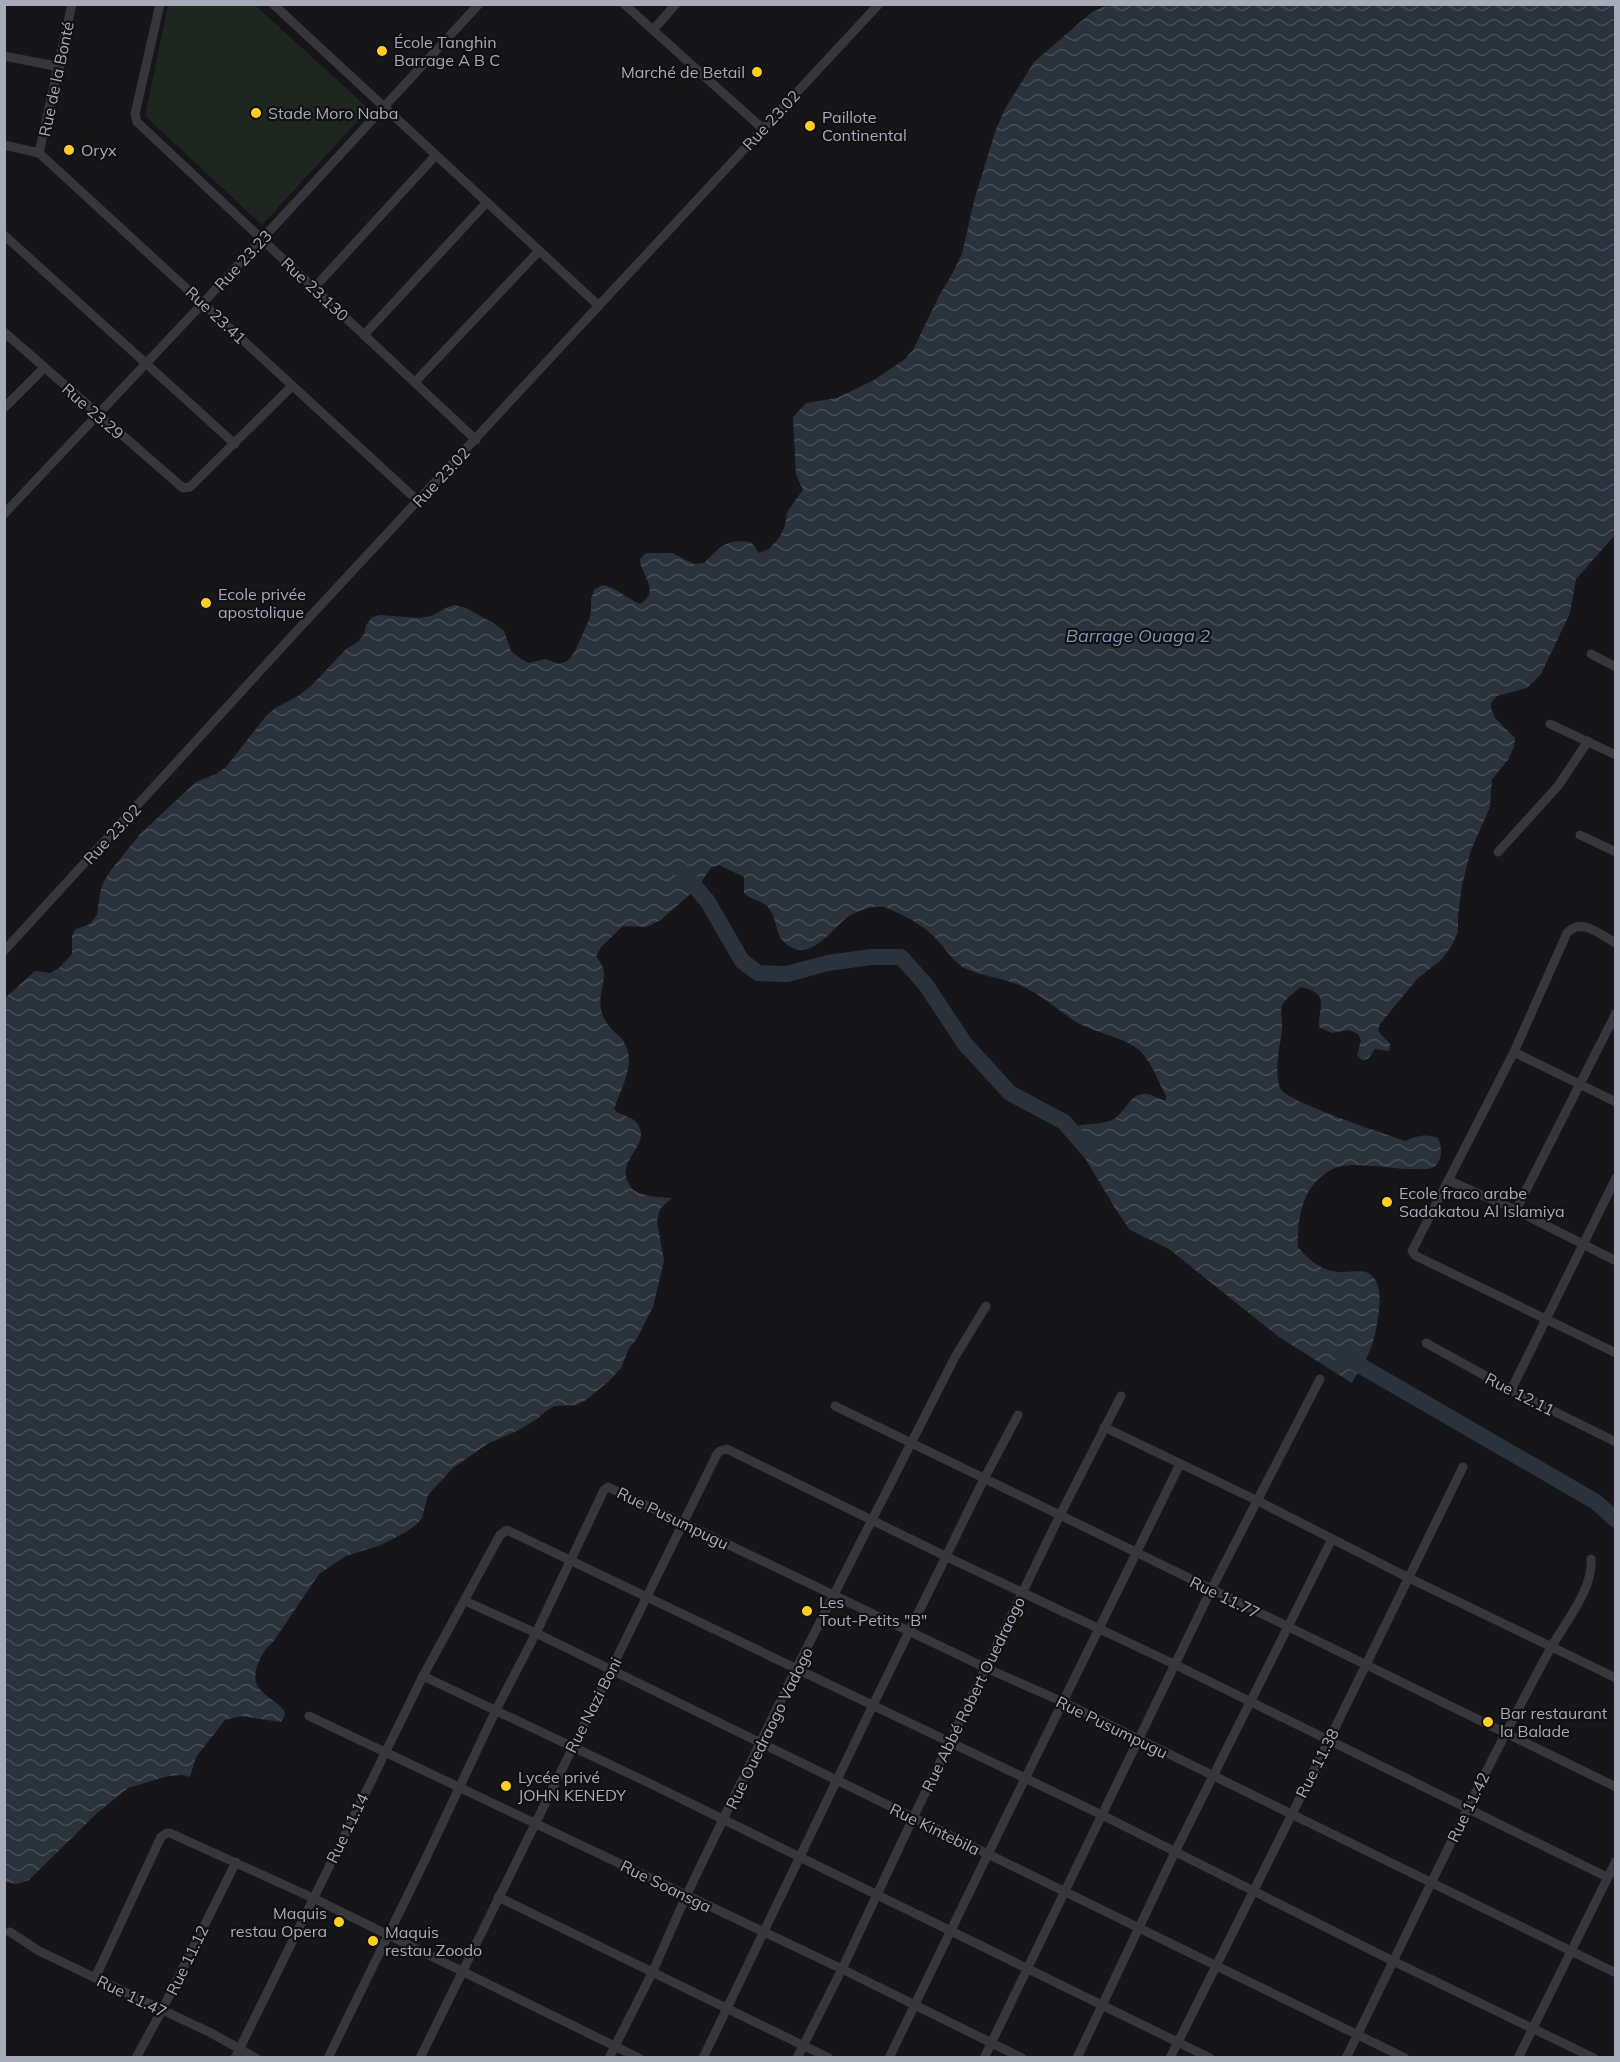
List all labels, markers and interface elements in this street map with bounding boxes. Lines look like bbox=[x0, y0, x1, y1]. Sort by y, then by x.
street label: Rue de la Bonté bbox=[34, 20, 78, 138]
place label: École Tanghin Barrage A B C bbox=[394, 32, 500, 70]
marker: École Tanghin Barrage A B C bbox=[375, 44, 389, 58]
place label: Marché de Betail bbox=[621, 62, 745, 82]
marker: Marché de Betail bbox=[750, 65, 764, 79]
street label: Rue 23.02 bbox=[738, 86, 804, 154]
place label: Stade Moro Naba bbox=[268, 103, 398, 123]
marker: Stade Moro Naba bbox=[249, 106, 263, 120]
place label: Paillote Continental bbox=[822, 107, 907, 145]
marker: Paillote Continental bbox=[803, 119, 817, 133]
place label: Oryx bbox=[81, 140, 117, 160]
marker: Oryx bbox=[62, 143, 76, 157]
street label: Rue 23.23 bbox=[210, 226, 276, 294]
street label: Rue 23.130 bbox=[277, 253, 353, 325]
street label: Rue 23.41 bbox=[182, 282, 250, 348]
street label: Rue 23.29 bbox=[58, 379, 128, 443]
street label: Rue 23.02 bbox=[408, 443, 474, 511]
place label: Ecole privée apostolique bbox=[218, 584, 306, 622]
marker: Ecole privée apostolique bbox=[199, 596, 213, 610]
water label: Barrage Ouaga 2 bbox=[1066, 624, 1210, 647]
street label: Rue 23.02 bbox=[79, 800, 145, 868]
place label: Ecole fraco arabe Sadakatou Al Islamiya bbox=[1399, 1183, 1565, 1221]
marker: Ecole fraco arabe Sadakatou Al Islamiya bbox=[1380, 1195, 1394, 1209]
street label: Rue 12.11 bbox=[1482, 1368, 1558, 1420]
street label: Rue Pusumpugu bbox=[614, 1482, 732, 1554]
street label: Rue 11.77 bbox=[1187, 1572, 1263, 1622]
place label: Les Tout-Petits "B" bbox=[819, 1592, 927, 1630]
street label: Rue Abbé Robert Ouedraogo bbox=[917, 1593, 1029, 1795]
marker: Les Tout-Petits "B" bbox=[800, 1604, 814, 1618]
street label: Rue Ouedraogo Vadogo bbox=[721, 1644, 817, 1812]
street label: Rue Nazi Boni bbox=[560, 1654, 626, 1756]
street label: Rue Pusumpugu bbox=[1053, 1691, 1171, 1763]
place label: Bar restaurant la Balade bbox=[1500, 1703, 1608, 1741]
marker: Bar restaurant la Balade bbox=[1481, 1715, 1495, 1729]
street label: Rue 11.38 bbox=[1291, 1725, 1343, 1801]
place label: Lycée privé JOHN KENEDY bbox=[518, 1767, 626, 1805]
street label: Rue 11.42 bbox=[1443, 1769, 1493, 1845]
marker: Lycée privé JOHN KENEDY bbox=[499, 1779, 513, 1793]
street label: Rue 11.14 bbox=[322, 1789, 373, 1866]
street label: Rue Kintebila bbox=[887, 1799, 983, 1859]
street label: Rue Soansga bbox=[617, 1855, 715, 1917]
place label: Maquis restau Opera bbox=[230, 1903, 327, 1941]
marker: Maquis restau Opera bbox=[332, 1915, 346, 1929]
street label: Rue 11.12 bbox=[162, 1922, 212, 1998]
place label: Maquis restau Zoodo bbox=[385, 1922, 482, 1960]
marker: Maquis restau Zoodo bbox=[366, 1934, 380, 1948]
street label: Rue 11.47 bbox=[94, 1971, 170, 2021]

